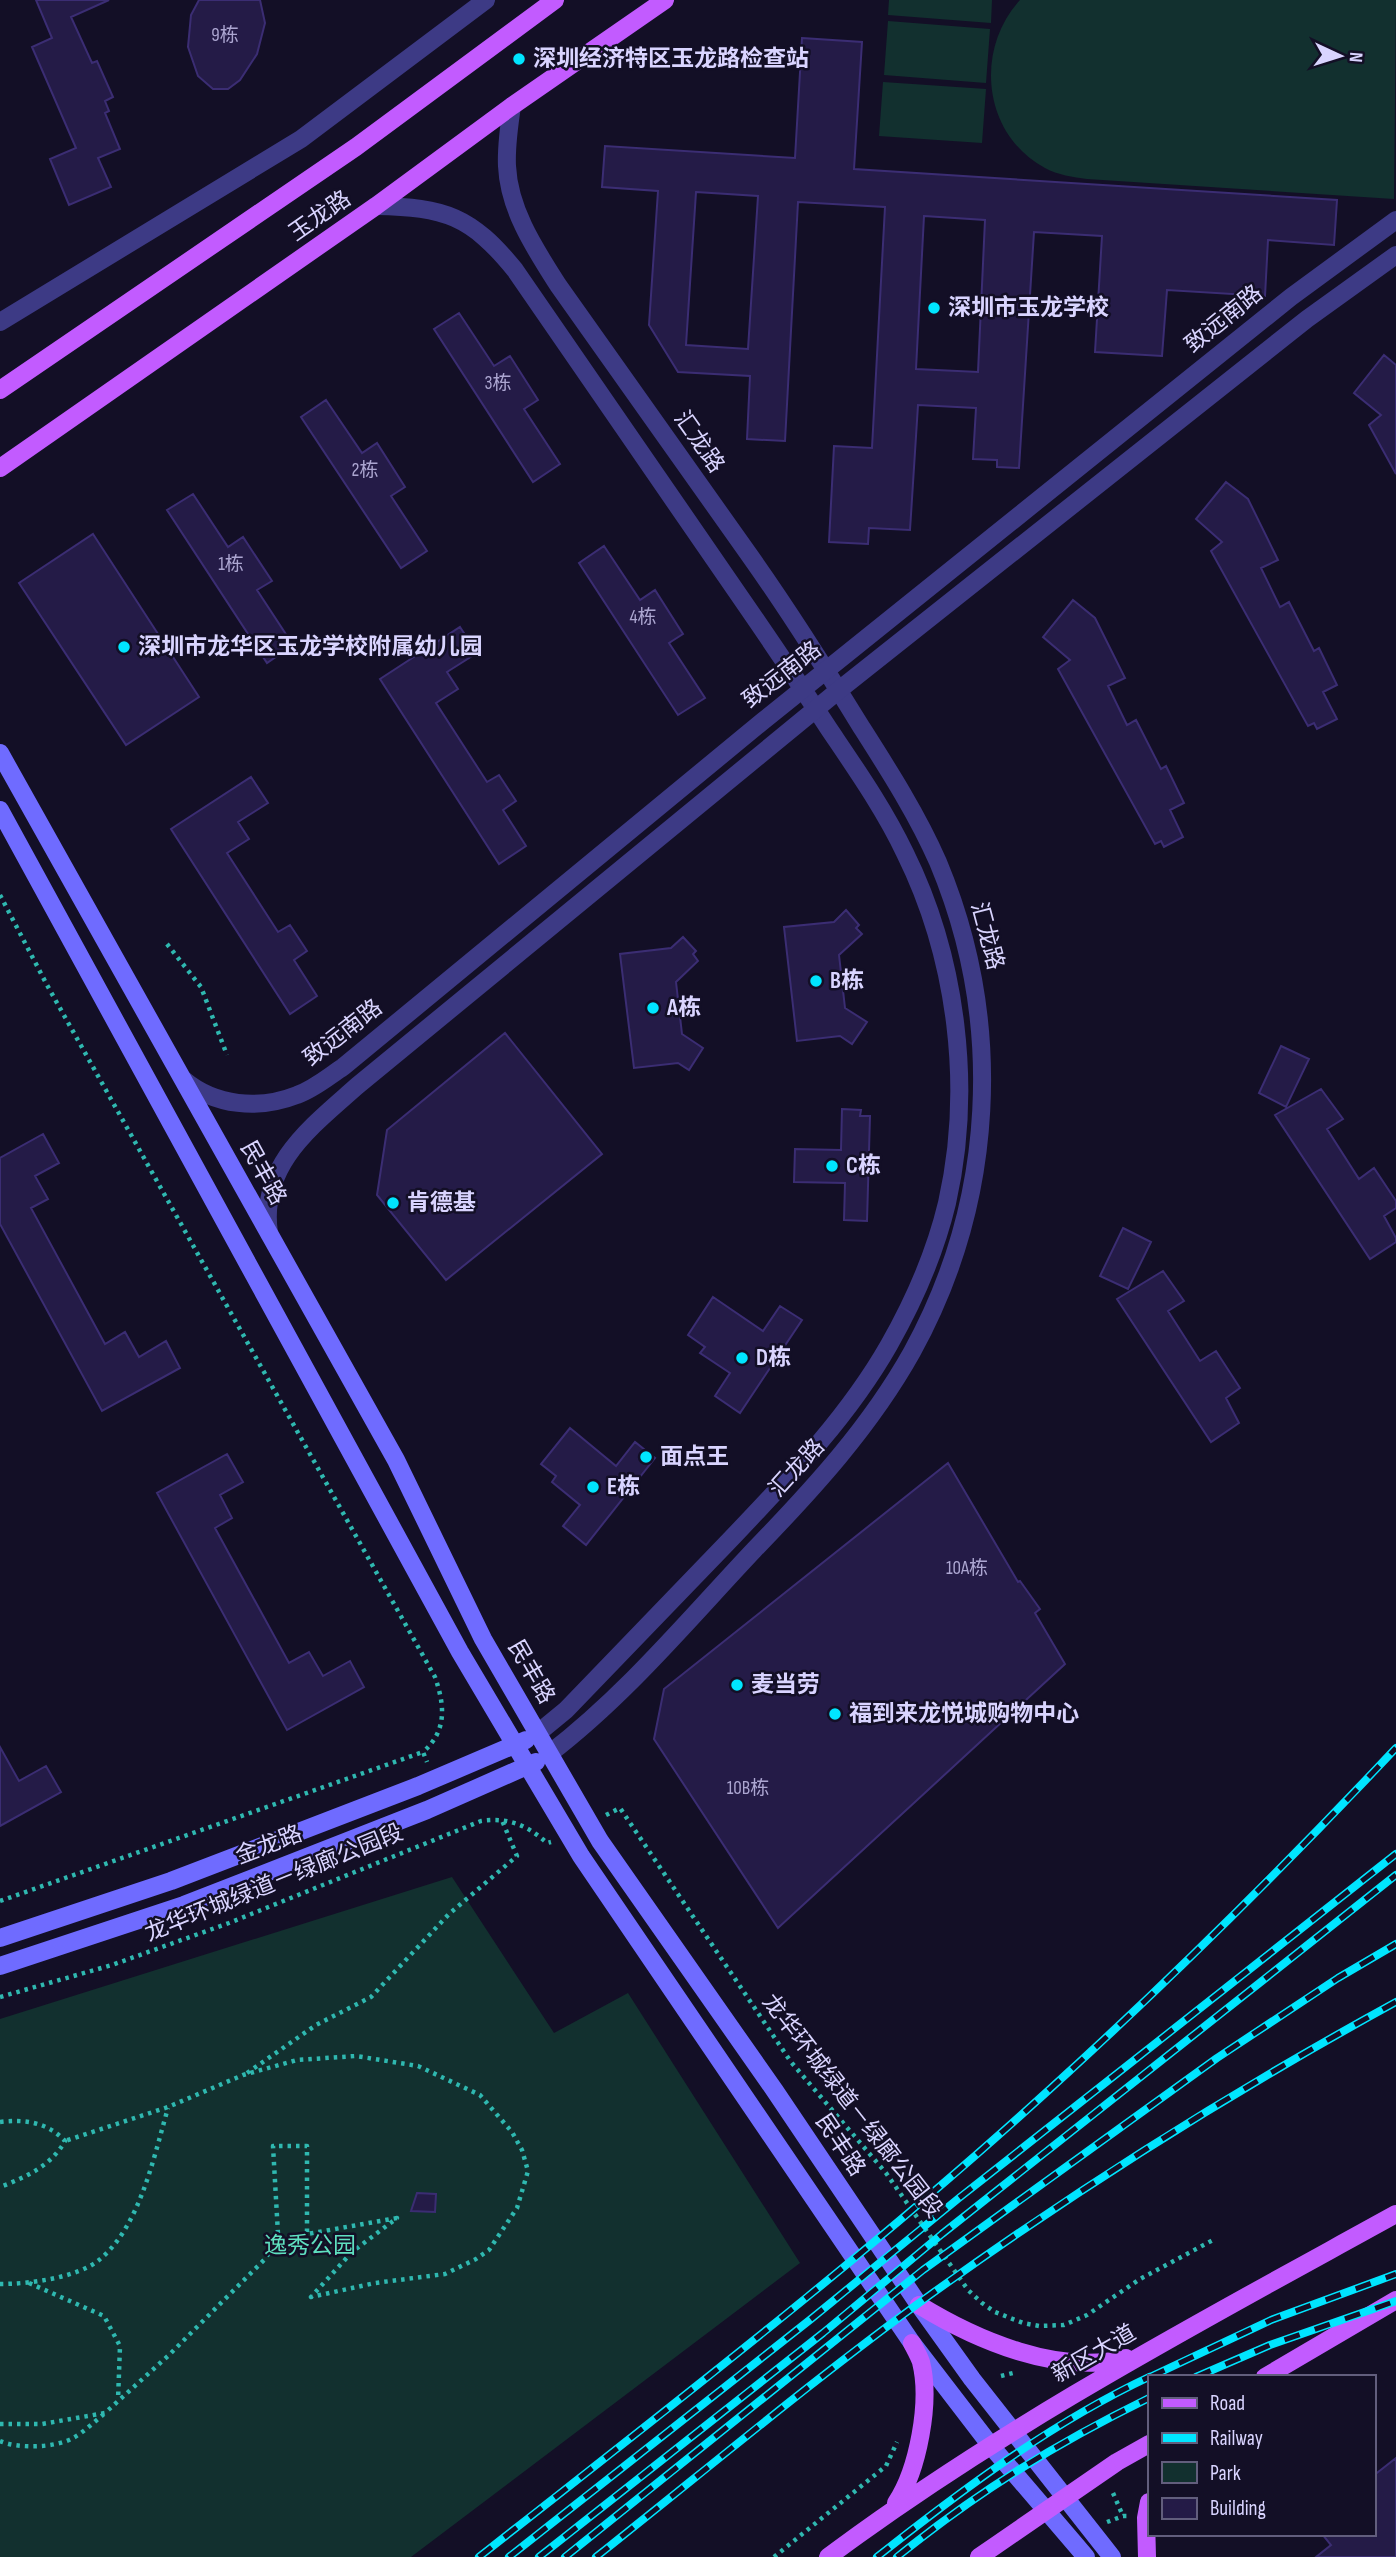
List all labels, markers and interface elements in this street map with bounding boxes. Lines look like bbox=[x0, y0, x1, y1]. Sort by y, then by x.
north arrow bbox=[1305, 21, 1375, 91]
house number: 9栋 bbox=[211, 24, 239, 47]
place label: 深圳经济特区玉龙路检查站 bbox=[533, 45, 809, 73]
marker: 深圳经济特区玉龙路检查站 bbox=[511, 51, 527, 67]
text: N bbox=[1344, 51, 1367, 63]
street label: 玉龙路 bbox=[284, 185, 356, 247]
street label: 致远南路 bbox=[1179, 279, 1269, 359]
place label: 深圳市玉龙学校 bbox=[948, 294, 1109, 322]
marker: 深圳市玉龙学校 bbox=[926, 300, 942, 316]
house number: 3栋 bbox=[485, 372, 511, 395]
street label: 汇龙路 bbox=[668, 406, 730, 478]
house number: 2栋 bbox=[352, 459, 378, 482]
house number: 1栋 bbox=[218, 553, 244, 576]
house number: 4栋 bbox=[630, 606, 656, 629]
place label: 深圳市龙华区玉龙学校附属幼儿园 bbox=[138, 633, 483, 661]
street label: 致远南路 bbox=[737, 636, 827, 714]
marker: 深圳市龙华区玉龙学校附属幼儿园 bbox=[116, 639, 132, 655]
street label: 汇龙路 bbox=[965, 899, 1009, 973]
place label: B栋 bbox=[830, 967, 864, 995]
marker: B栋 bbox=[808, 973, 824, 989]
street label: 致远南路 bbox=[298, 994, 388, 1072]
place label: A栋 bbox=[666, 994, 701, 1022]
marker: A栋 bbox=[645, 1000, 661, 1016]
street label: 民丰路 bbox=[234, 1136, 292, 1210]
place label: C栋 bbox=[846, 1152, 881, 1180]
marker: C栋 bbox=[824, 1158, 840, 1174]
place label: 肯德基 bbox=[407, 1189, 476, 1217]
marker: 肯德基 bbox=[385, 1195, 401, 1211]
place label: D栋 bbox=[756, 1344, 791, 1372]
marker: D栋 bbox=[734, 1350, 750, 1366]
street label: 汇龙路 bbox=[764, 1433, 830, 1503]
place label: 面点王 bbox=[660, 1443, 729, 1471]
marker: 面点王 bbox=[638, 1449, 654, 1465]
place label: E栋 bbox=[607, 1473, 640, 1501]
marker: E栋 bbox=[585, 1479, 601, 1495]
house number: 10A栋 bbox=[946, 1557, 988, 1580]
street label: 民丰路 bbox=[502, 1635, 560, 1709]
place label: 麦当劳 bbox=[751, 1671, 820, 1699]
marker: 麦当劳 bbox=[729, 1677, 745, 1693]
place label: 福到来龙悦城购物中心 bbox=[849, 1700, 1079, 1728]
marker: 福到来龙悦城购物中心 bbox=[827, 1706, 843, 1722]
house number: 10B栋 bbox=[727, 1777, 769, 1800]
street label: 龙华环城绿道－绿廊公园段 bbox=[141, 1818, 407, 1948]
street label: 金龙路 bbox=[232, 1820, 306, 1870]
street label: 龙华环城绿道－绿廊公园段 bbox=[756, 1989, 948, 2223]
street label: 民丰路 bbox=[809, 2109, 871, 2181]
park label: 逸秀公园 bbox=[264, 2232, 356, 2260]
street label: 新区大道 bbox=[1047, 2319, 1141, 2389]
legend bbox=[1148, 2375, 1375, 2536]
text: Road bbox=[1210, 2391, 1245, 2416]
text: Railway bbox=[1210, 2426, 1263, 2451]
text: Park bbox=[1210, 2461, 1241, 2486]
text: Building bbox=[1210, 2496, 1266, 2521]

